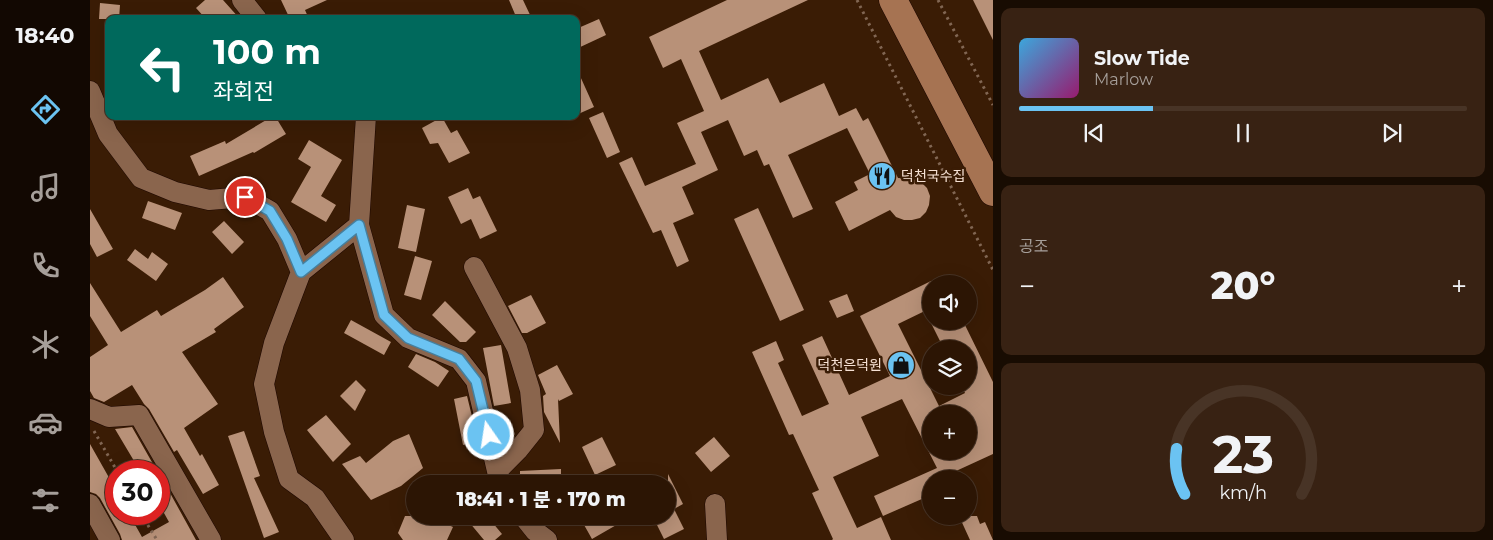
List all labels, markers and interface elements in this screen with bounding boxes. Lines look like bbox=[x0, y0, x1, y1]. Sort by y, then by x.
text: 18:40 bbox=[15, 22, 75, 49]
text: 100 m bbox=[213, 30, 321, 73]
icon: left bbox=[130, 35, 195, 100]
text: Slow Tide bbox=[1094, 47, 1190, 70]
text: Marlow bbox=[1094, 70, 1153, 89]
text: 좌회전 bbox=[213, 78, 274, 105]
icon: directions bbox=[28, 92, 63, 127]
icon: previous bbox=[1080, 119, 1108, 147]
icon: pause bbox=[1229, 119, 1257, 147]
icon: next bbox=[1378, 119, 1406, 147]
restaurant icon: 덕천국수집 bbox=[867, 161, 897, 191]
place label: 덕천국수집 bbox=[901, 167, 965, 185]
icon: music bbox=[28, 170, 63, 205]
pin bbox=[224, 176, 266, 218]
icon: arrive bbox=[231, 183, 259, 211]
text: 공조 bbox=[1019, 237, 1048, 256]
icon: phone bbox=[28, 248, 63, 283]
text: 20° bbox=[1211, 262, 1275, 309]
text: − bbox=[1019, 269, 1035, 303]
text: + bbox=[1451, 269, 1467, 303]
map controls bbox=[922, 275, 977, 525]
button: sound bbox=[922, 275, 977, 330]
icon: climate bbox=[28, 327, 63, 362]
button: layers bbox=[922, 340, 977, 395]
shop icon: 덕천은덕원 bbox=[886, 350, 916, 380]
place label: 덕천은덕원 bbox=[818, 356, 882, 374]
icon: car bbox=[28, 405, 63, 440]
button: + bbox=[922, 405, 977, 460]
position arrow bbox=[462, 408, 514, 460]
text: 23 bbox=[1212, 423, 1274, 486]
speed limit sign: 30 bbox=[105, 460, 170, 525]
button: − bbox=[922, 470, 977, 525]
text: km/h bbox=[1219, 482, 1267, 503]
icon: filters bbox=[28, 483, 63, 518]
text: 18:41 · 1 분 · 170 m bbox=[456, 488, 626, 511]

